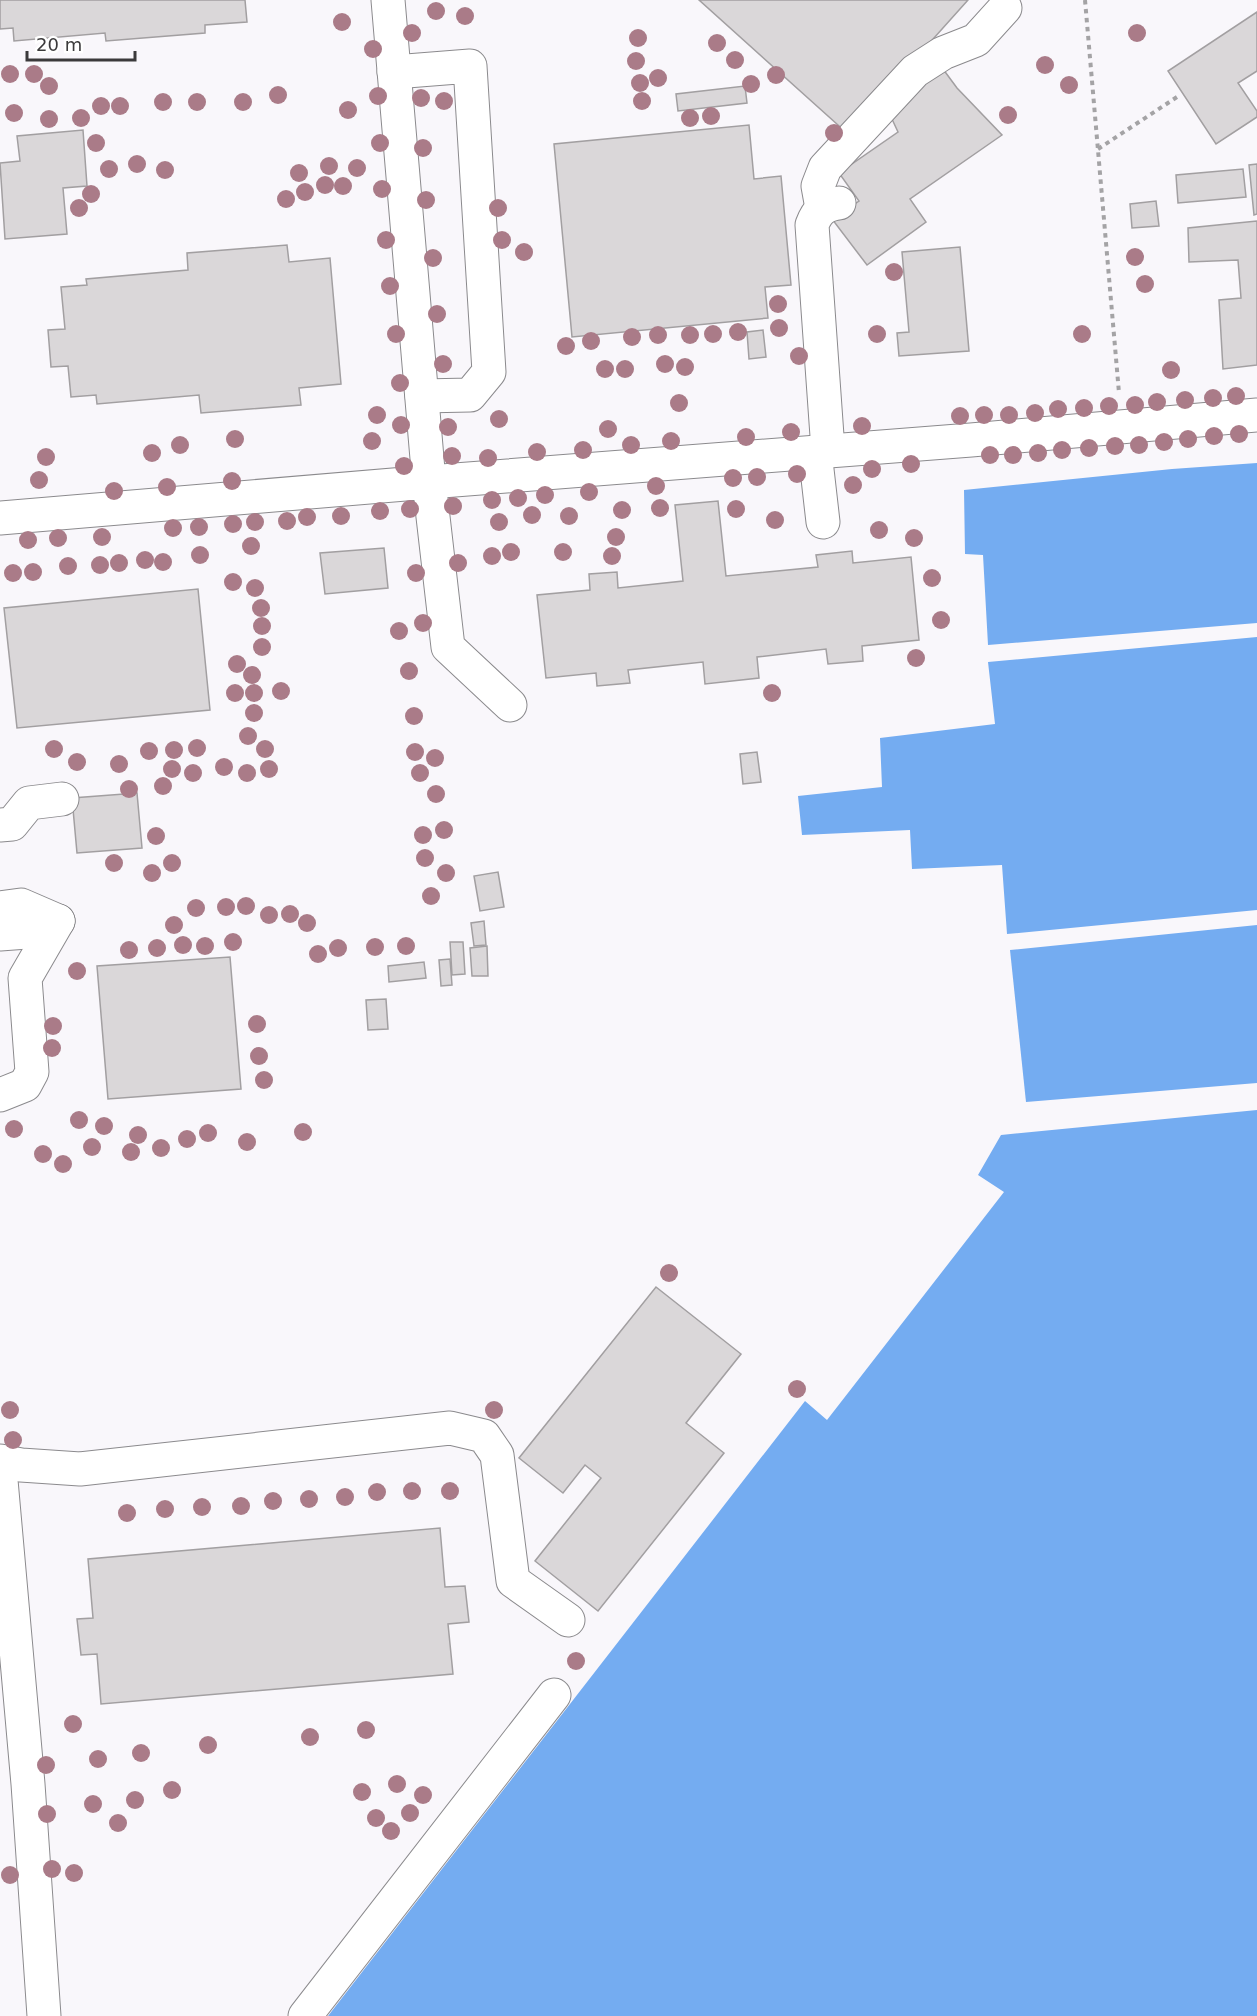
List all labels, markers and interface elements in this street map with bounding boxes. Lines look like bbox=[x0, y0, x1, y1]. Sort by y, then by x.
scale bar bbox=[27, 24, 135, 62]
text: 20 m bbox=[36, 34, 82, 55]

